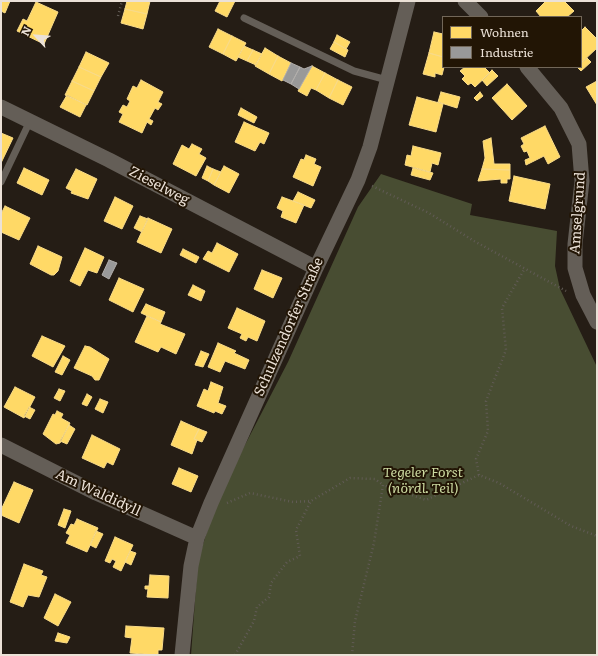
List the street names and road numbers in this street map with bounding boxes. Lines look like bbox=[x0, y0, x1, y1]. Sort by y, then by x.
street label: Zieselweg bbox=[126, 163, 192, 209]
street label: Amselgrund bbox=[567, 171, 589, 255]
street label: Schulzendorfer Straße bbox=[251, 255, 327, 399]
street label: Am Waldidyll bbox=[53, 466, 143, 520]

